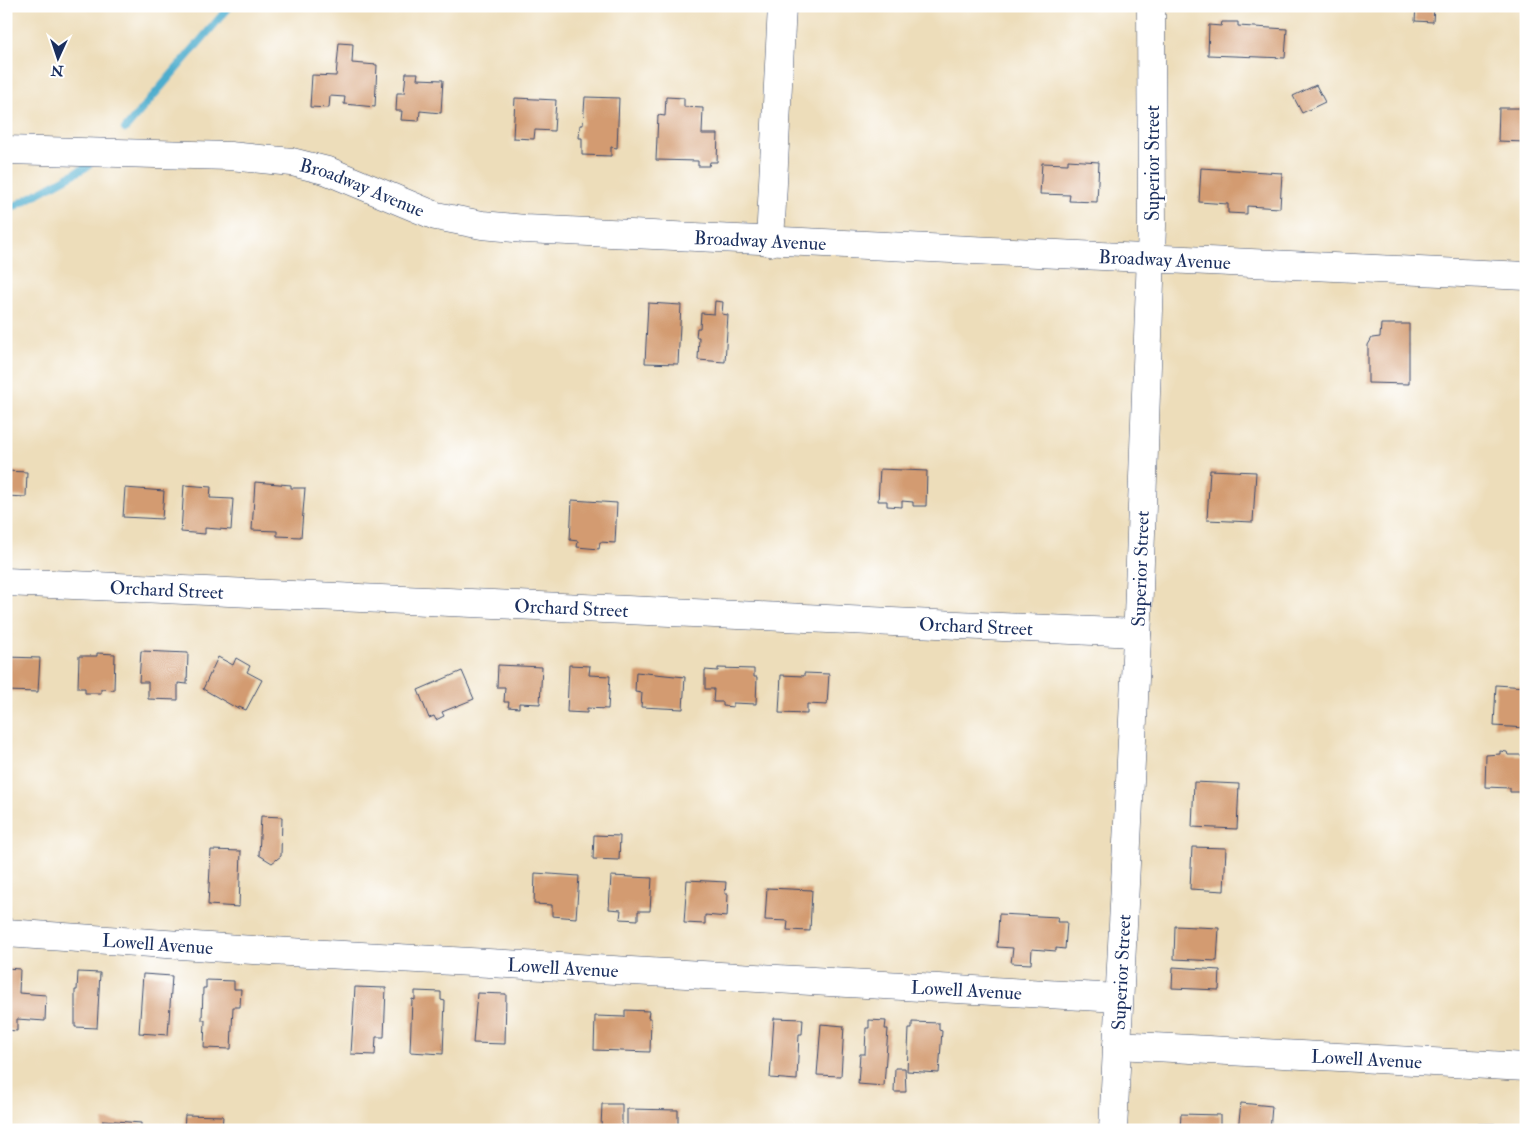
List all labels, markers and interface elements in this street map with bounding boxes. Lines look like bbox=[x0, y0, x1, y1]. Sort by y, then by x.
north arrow bbox=[32, 32, 82, 82]
text: N bbox=[50, 62, 65, 79]
street label: Superior Street bbox=[1141, 105, 1166, 221]
street label: Broadway Avenue bbox=[297, 153, 428, 223]
street label: Broadway Avenue bbox=[694, 226, 827, 256]
street label: Broadway Avenue bbox=[1098, 245, 1231, 275]
street label: Superior Street bbox=[1127, 510, 1155, 627]
street label: Orchard Street bbox=[109, 576, 224, 605]
street label: Orchard Street bbox=[514, 594, 629, 623]
street label: Orchard Street bbox=[918, 612, 1034, 641]
street label: Superior Street bbox=[1107, 914, 1136, 1031]
street label: Lowell Avenue bbox=[101, 929, 214, 960]
street label: Lowell Avenue bbox=[507, 953, 619, 983]
street label: Lowell Avenue bbox=[910, 975, 1023, 1006]
street label: Lowell Avenue bbox=[1310, 1044, 1423, 1074]

